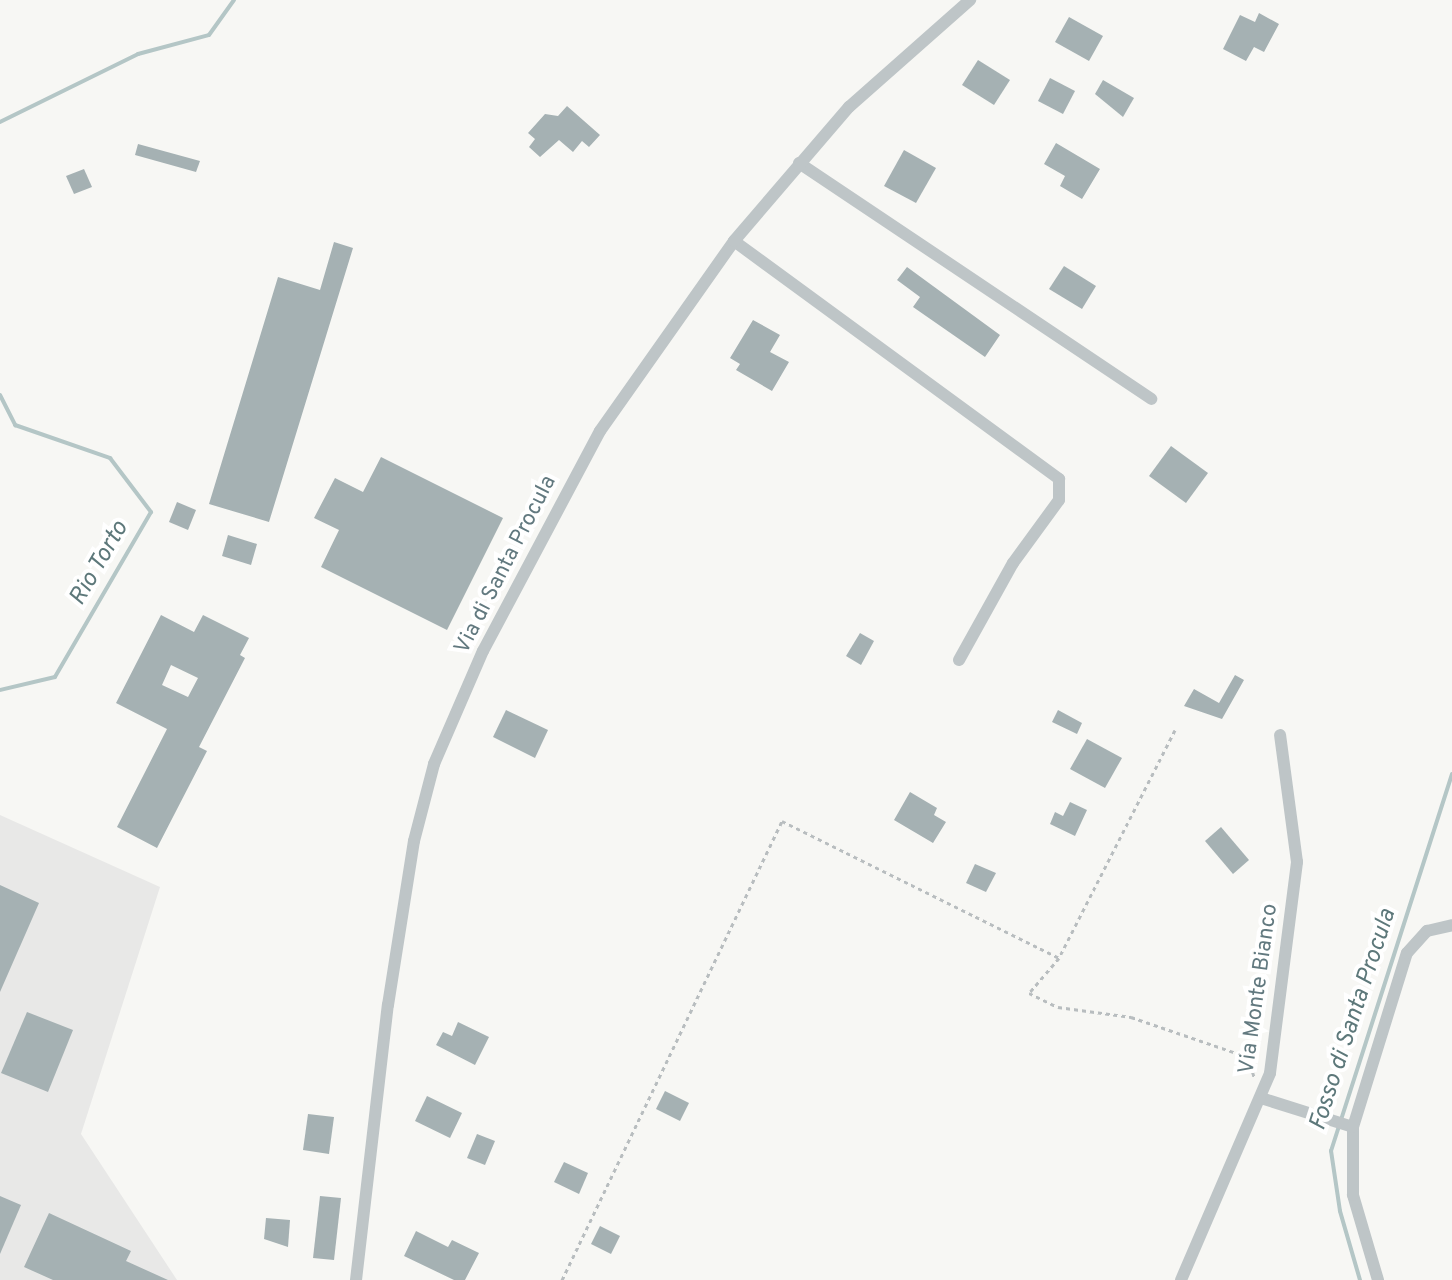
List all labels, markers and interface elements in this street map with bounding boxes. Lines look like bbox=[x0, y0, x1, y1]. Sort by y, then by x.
street label: Via di Santa Procula bbox=[450, 471, 562, 659]
water label: Rio Torto bbox=[64, 516, 136, 612]
street label: Via Monte Bianco bbox=[1234, 902, 1284, 1076]
water label: Fosso di Santa Procula bbox=[1305, 906, 1403, 1134]

